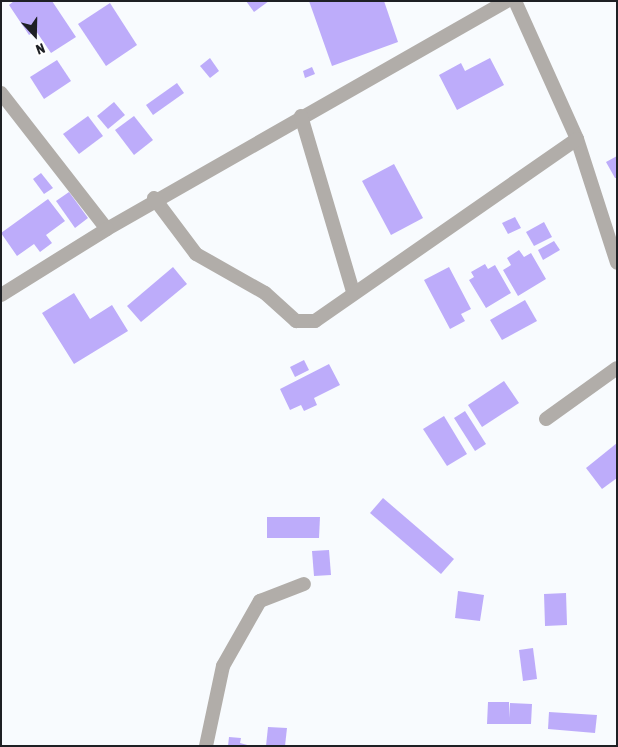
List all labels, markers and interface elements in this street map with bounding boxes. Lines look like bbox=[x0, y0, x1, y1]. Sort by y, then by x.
north arrow bbox=[10, 10, 60, 60]
text: N bbox=[34, 40, 47, 58]

